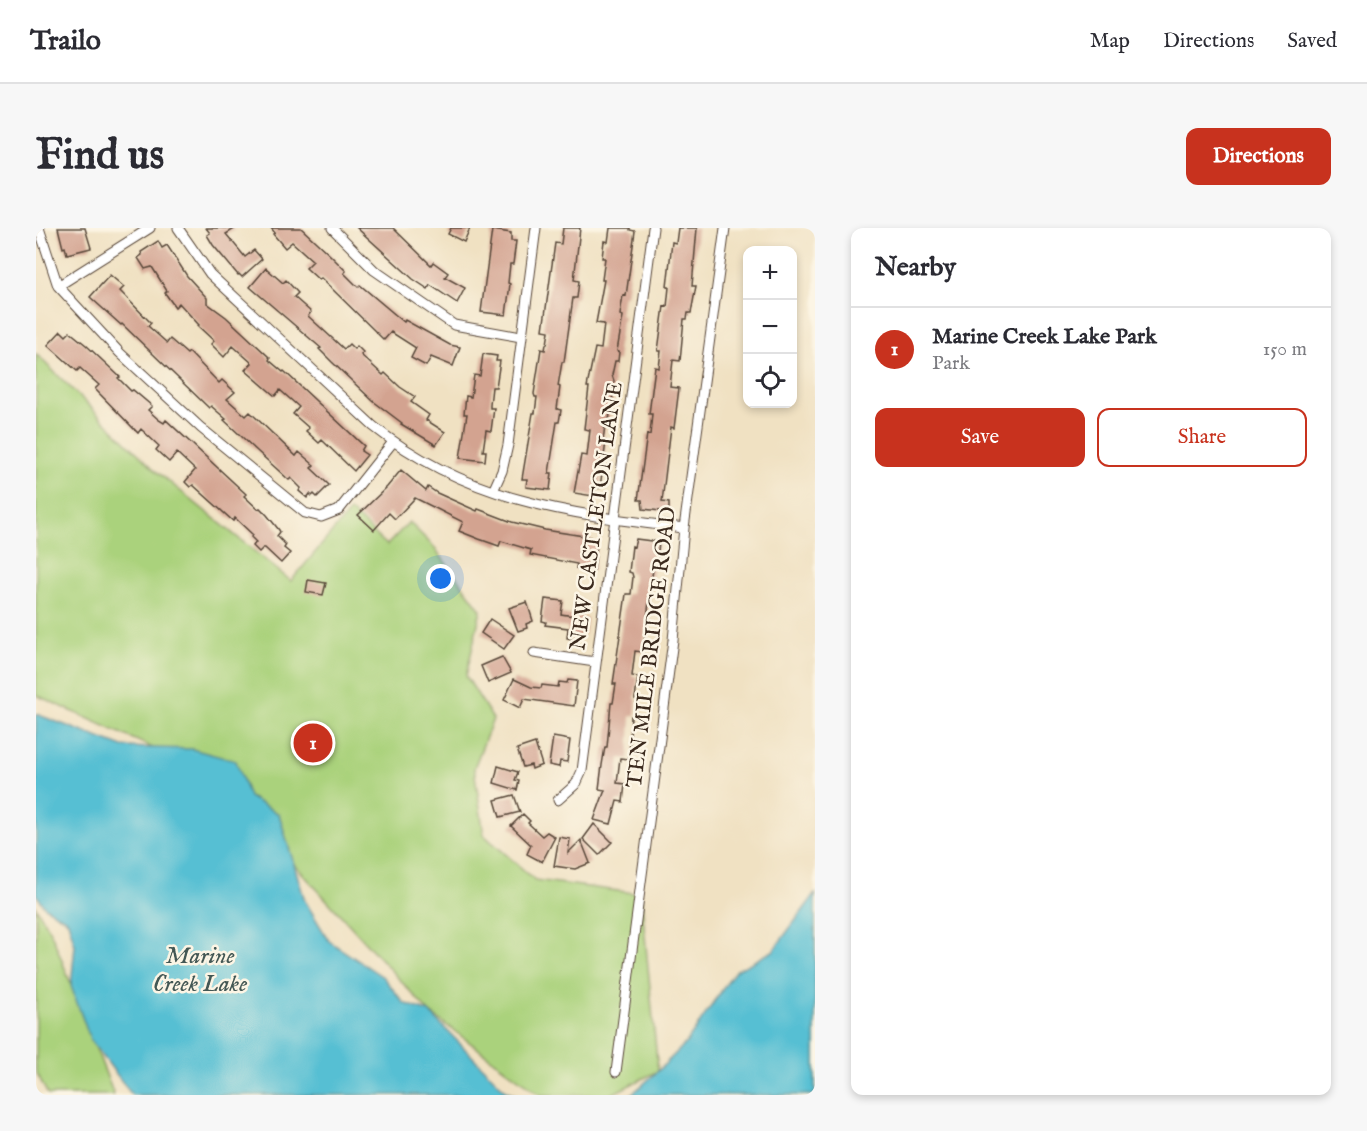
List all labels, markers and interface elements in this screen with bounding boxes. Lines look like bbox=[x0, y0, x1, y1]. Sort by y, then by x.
text: Trailo bbox=[30, 24, 101, 59]
text: Map bbox=[1090, 28, 1130, 55]
text: Directions bbox=[1163, 28, 1254, 55]
text: Saved bbox=[1287, 28, 1337, 55]
button: Directions bbox=[1186, 128, 1331, 185]
text: Find us bbox=[36, 130, 164, 183]
map controls bbox=[743, 246, 797, 408]
button: + bbox=[743, 246, 797, 300]
text: Nearby bbox=[875, 251, 956, 284]
button: − bbox=[743, 300, 797, 354]
text: Marine Creek Lake Park bbox=[932, 323, 1157, 351]
text: 1 bbox=[891, 337, 898, 362]
text: 150 m bbox=[1263, 337, 1307, 362]
text: Park bbox=[932, 351, 970, 376]
button: locate bbox=[743, 354, 797, 408]
street label: NEW CASTLETON LANE bbox=[564, 380, 630, 652]
button: Save bbox=[875, 408, 1085, 467]
button: Share bbox=[1097, 408, 1307, 467]
street label: TEN MILE BRIDGE ROAD bbox=[621, 505, 683, 789]
your location bbox=[426, 564, 455, 593]
pin: 1 bbox=[294, 720, 332, 766]
water label: Marine Creek Lake bbox=[153, 941, 247, 1000]

